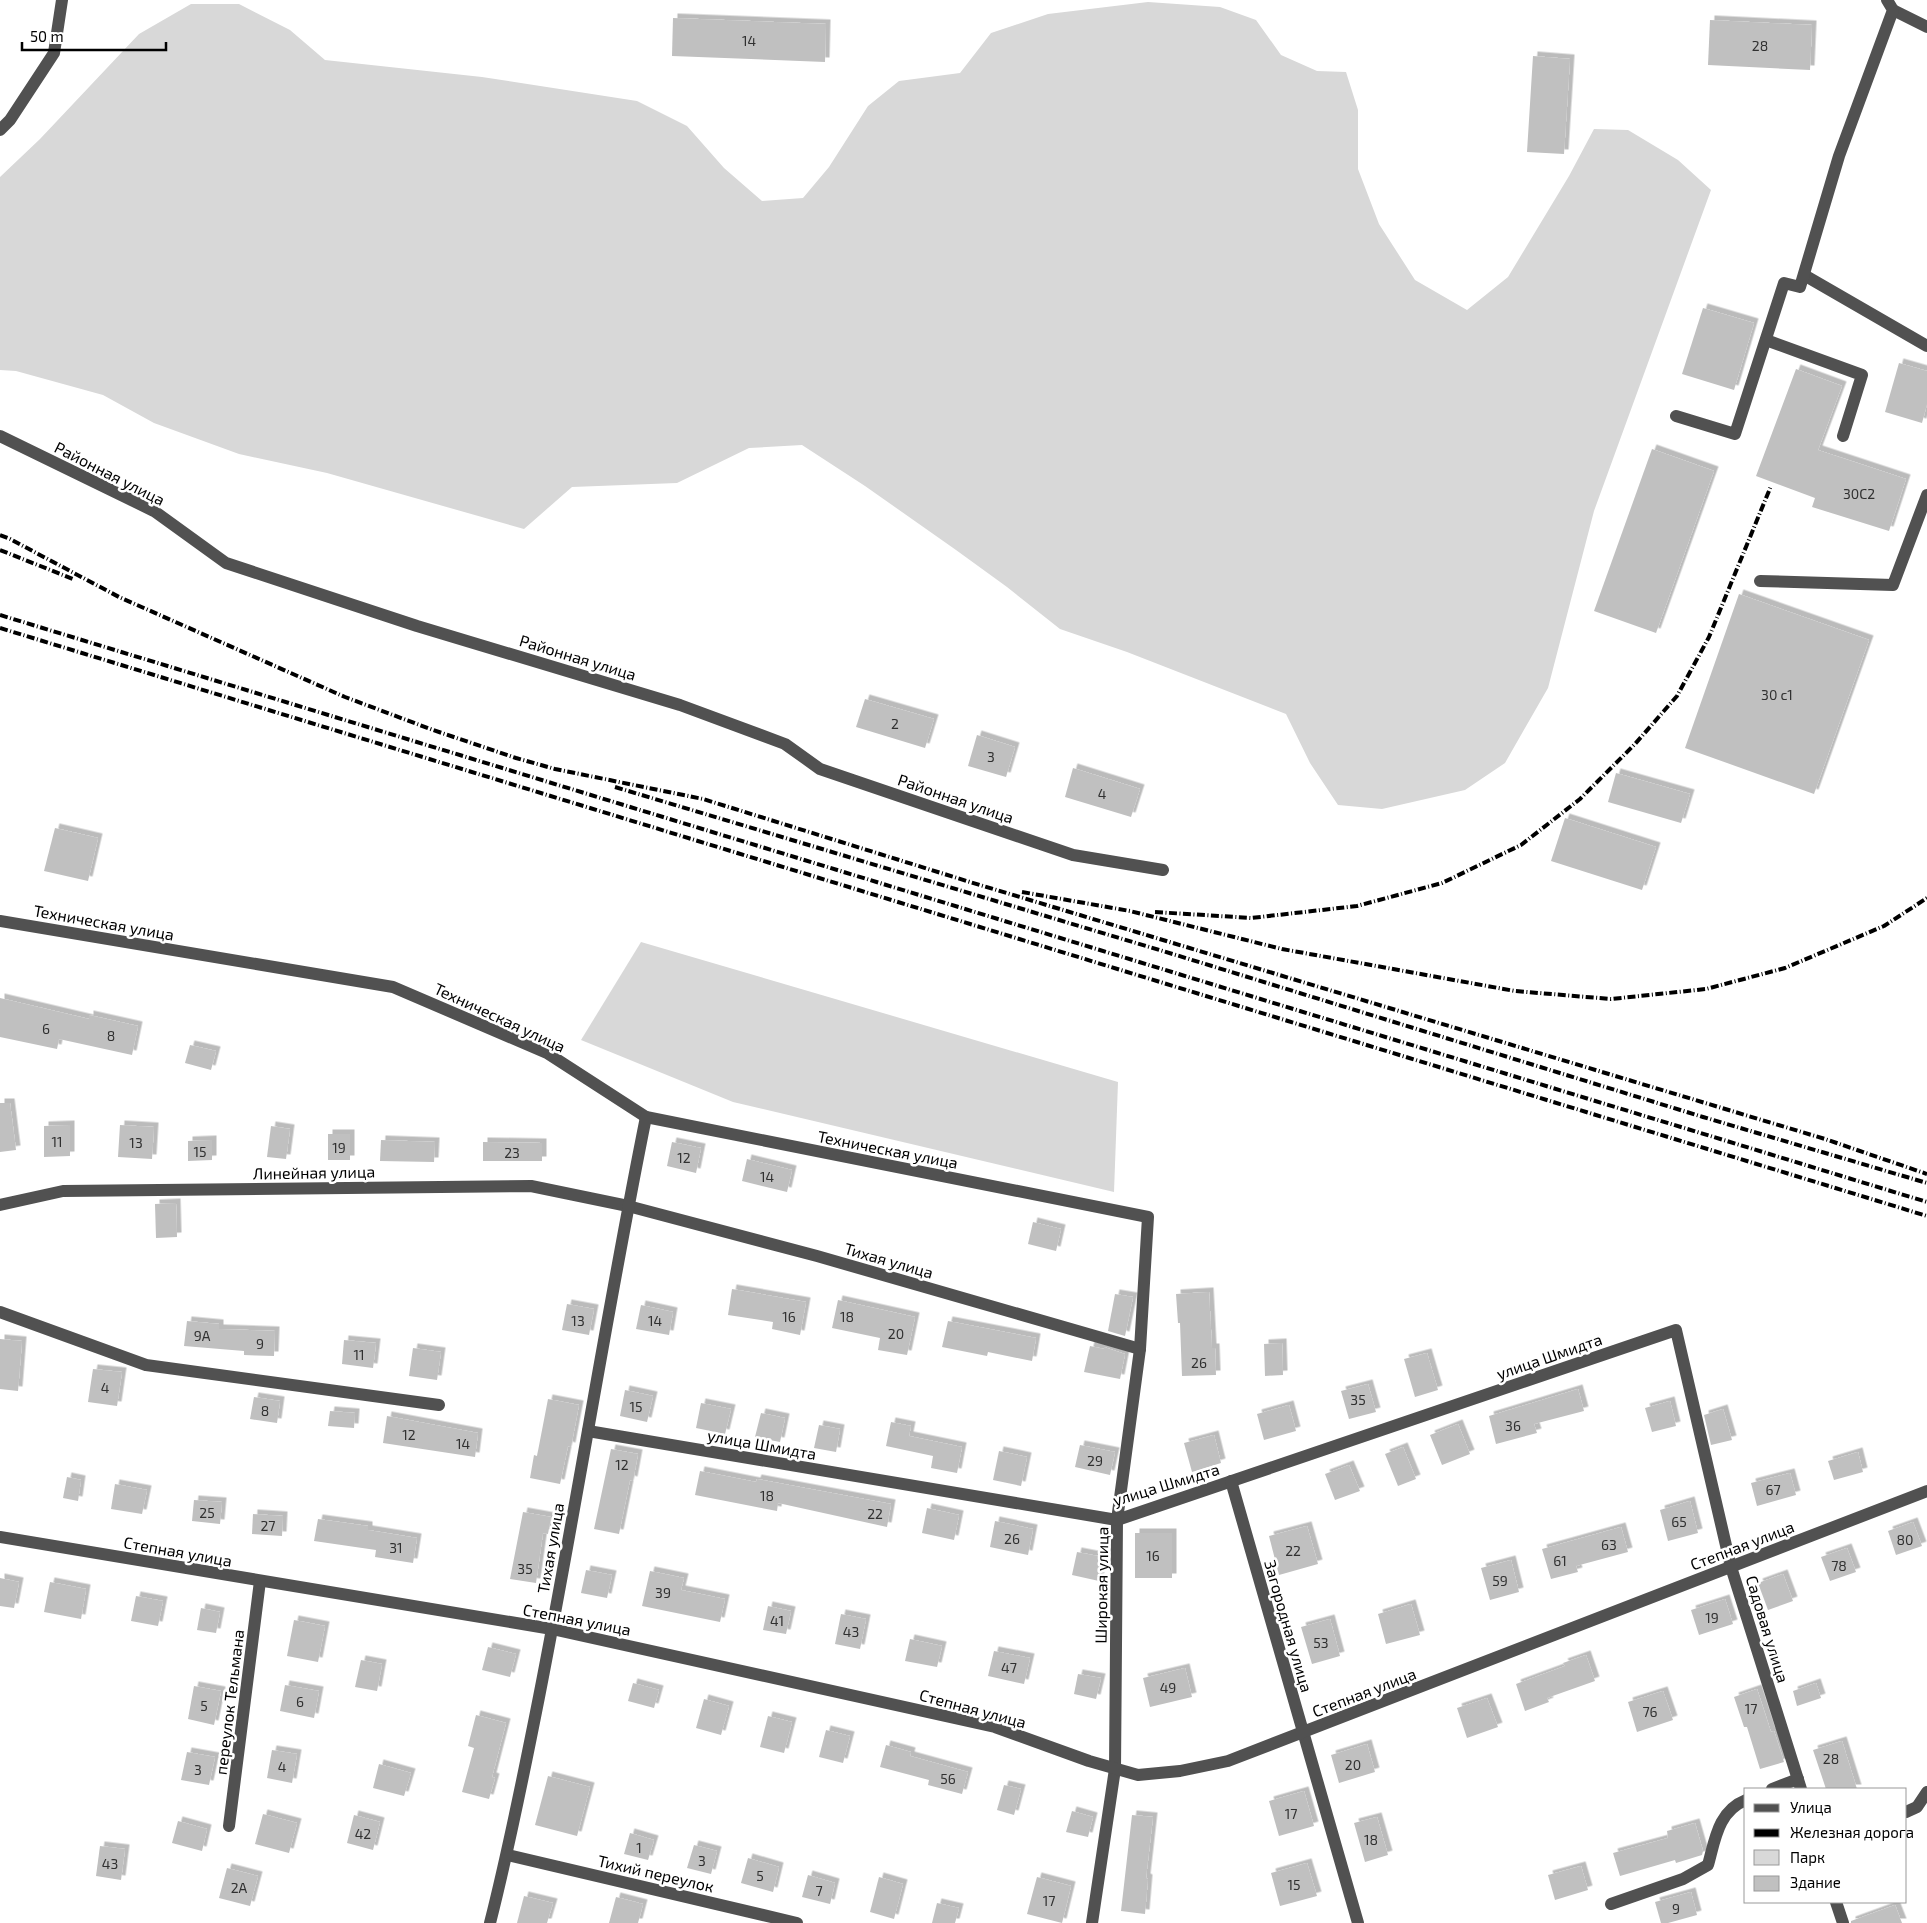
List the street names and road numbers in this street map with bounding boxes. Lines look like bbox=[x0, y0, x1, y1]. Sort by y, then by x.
street label: Районная улица bbox=[51, 437, 168, 510]
street label: Районная улица bbox=[517, 630, 639, 685]
street label: Районная улица bbox=[895, 769, 1016, 828]
street label: Техническая улица bbox=[32, 900, 176, 945]
street label: Техническая улица bbox=[431, 978, 569, 1057]
street label: Техническая улица bbox=[816, 1126, 960, 1173]
street label: Линейная улица bbox=[253, 1161, 375, 1184]
street label: Тихая улица bbox=[842, 1238, 936, 1283]
street label: улица Шмидта bbox=[1494, 1329, 1605, 1384]
street label: улица Шмидта bbox=[706, 1425, 818, 1464]
street label: улица Шмидта bbox=[1110, 1459, 1222, 1510]
street label: Тихая улица bbox=[533, 1501, 568, 1595]
street label: Степная улица bbox=[1687, 1516, 1797, 1574]
street label: Широкая улица bbox=[1090, 1526, 1113, 1644]
street label: Степная улица bbox=[122, 1532, 234, 1571]
street label: Загородная улица bbox=[1260, 1558, 1317, 1695]
street label: Садовая улица bbox=[1742, 1573, 1793, 1685]
street label: Степная улица bbox=[521, 1599, 633, 1640]
street label: переулок Тельмана bbox=[211, 1628, 248, 1776]
street label: Степная улица bbox=[1309, 1663, 1419, 1721]
street label: Степная улица bbox=[917, 1685, 1028, 1732]
street label: Тихий переулок bbox=[596, 1850, 716, 1897]

